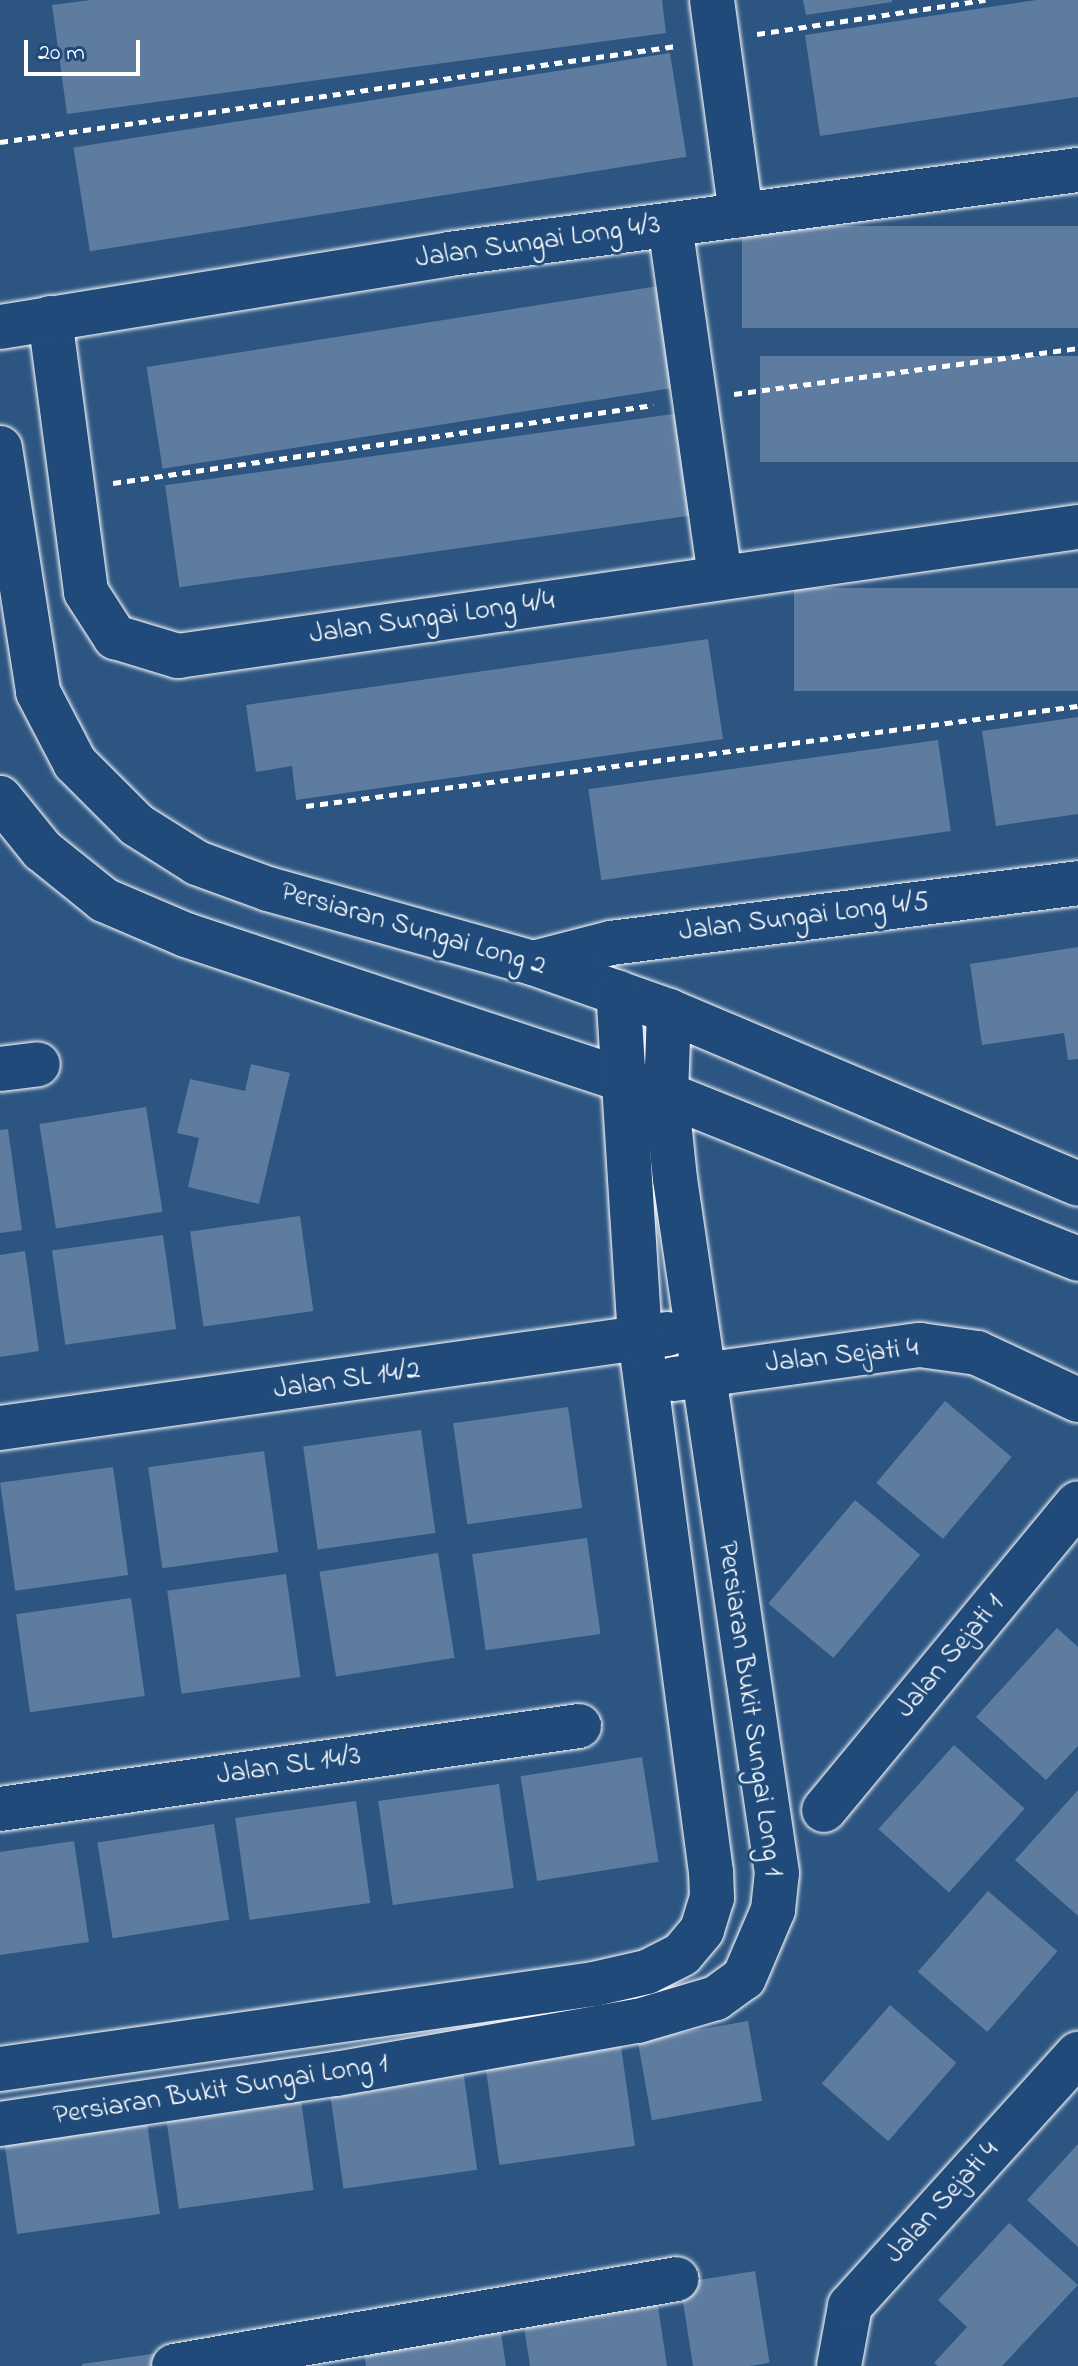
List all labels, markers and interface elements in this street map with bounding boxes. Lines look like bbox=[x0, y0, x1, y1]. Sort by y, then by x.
scale bar bbox=[28, 24, 144, 74]
text: 20 m bbox=[38, 36, 85, 71]
street label: Jalan Sungai Long 4/3 bbox=[413, 209, 663, 277]
street label: Jalan Sungai Long 4/4 bbox=[307, 585, 557, 653]
street label: Persiaran Sungai Long 2 bbox=[276, 876, 550, 984]
street label: Jalan Sungai Long 4/5 bbox=[677, 886, 931, 950]
street label: Jalan Sejati 4 bbox=[764, 1332, 920, 1382]
street label: Jalan SL 14/2 bbox=[271, 1354, 423, 1408]
street label: Persiaran Bukit Sungai Long 1 bbox=[709, 1539, 789, 1879]
street label: Jalan Sejati 1 bbox=[890, 1588, 1012, 1726]
street label: Jalan SL 14/3 bbox=[215, 1740, 363, 1794]
street label: Persiaran Bukit Sungai Long 1 bbox=[51, 2048, 391, 2134]
street label: Jalan Sejati 4 bbox=[879, 2135, 1007, 2271]

